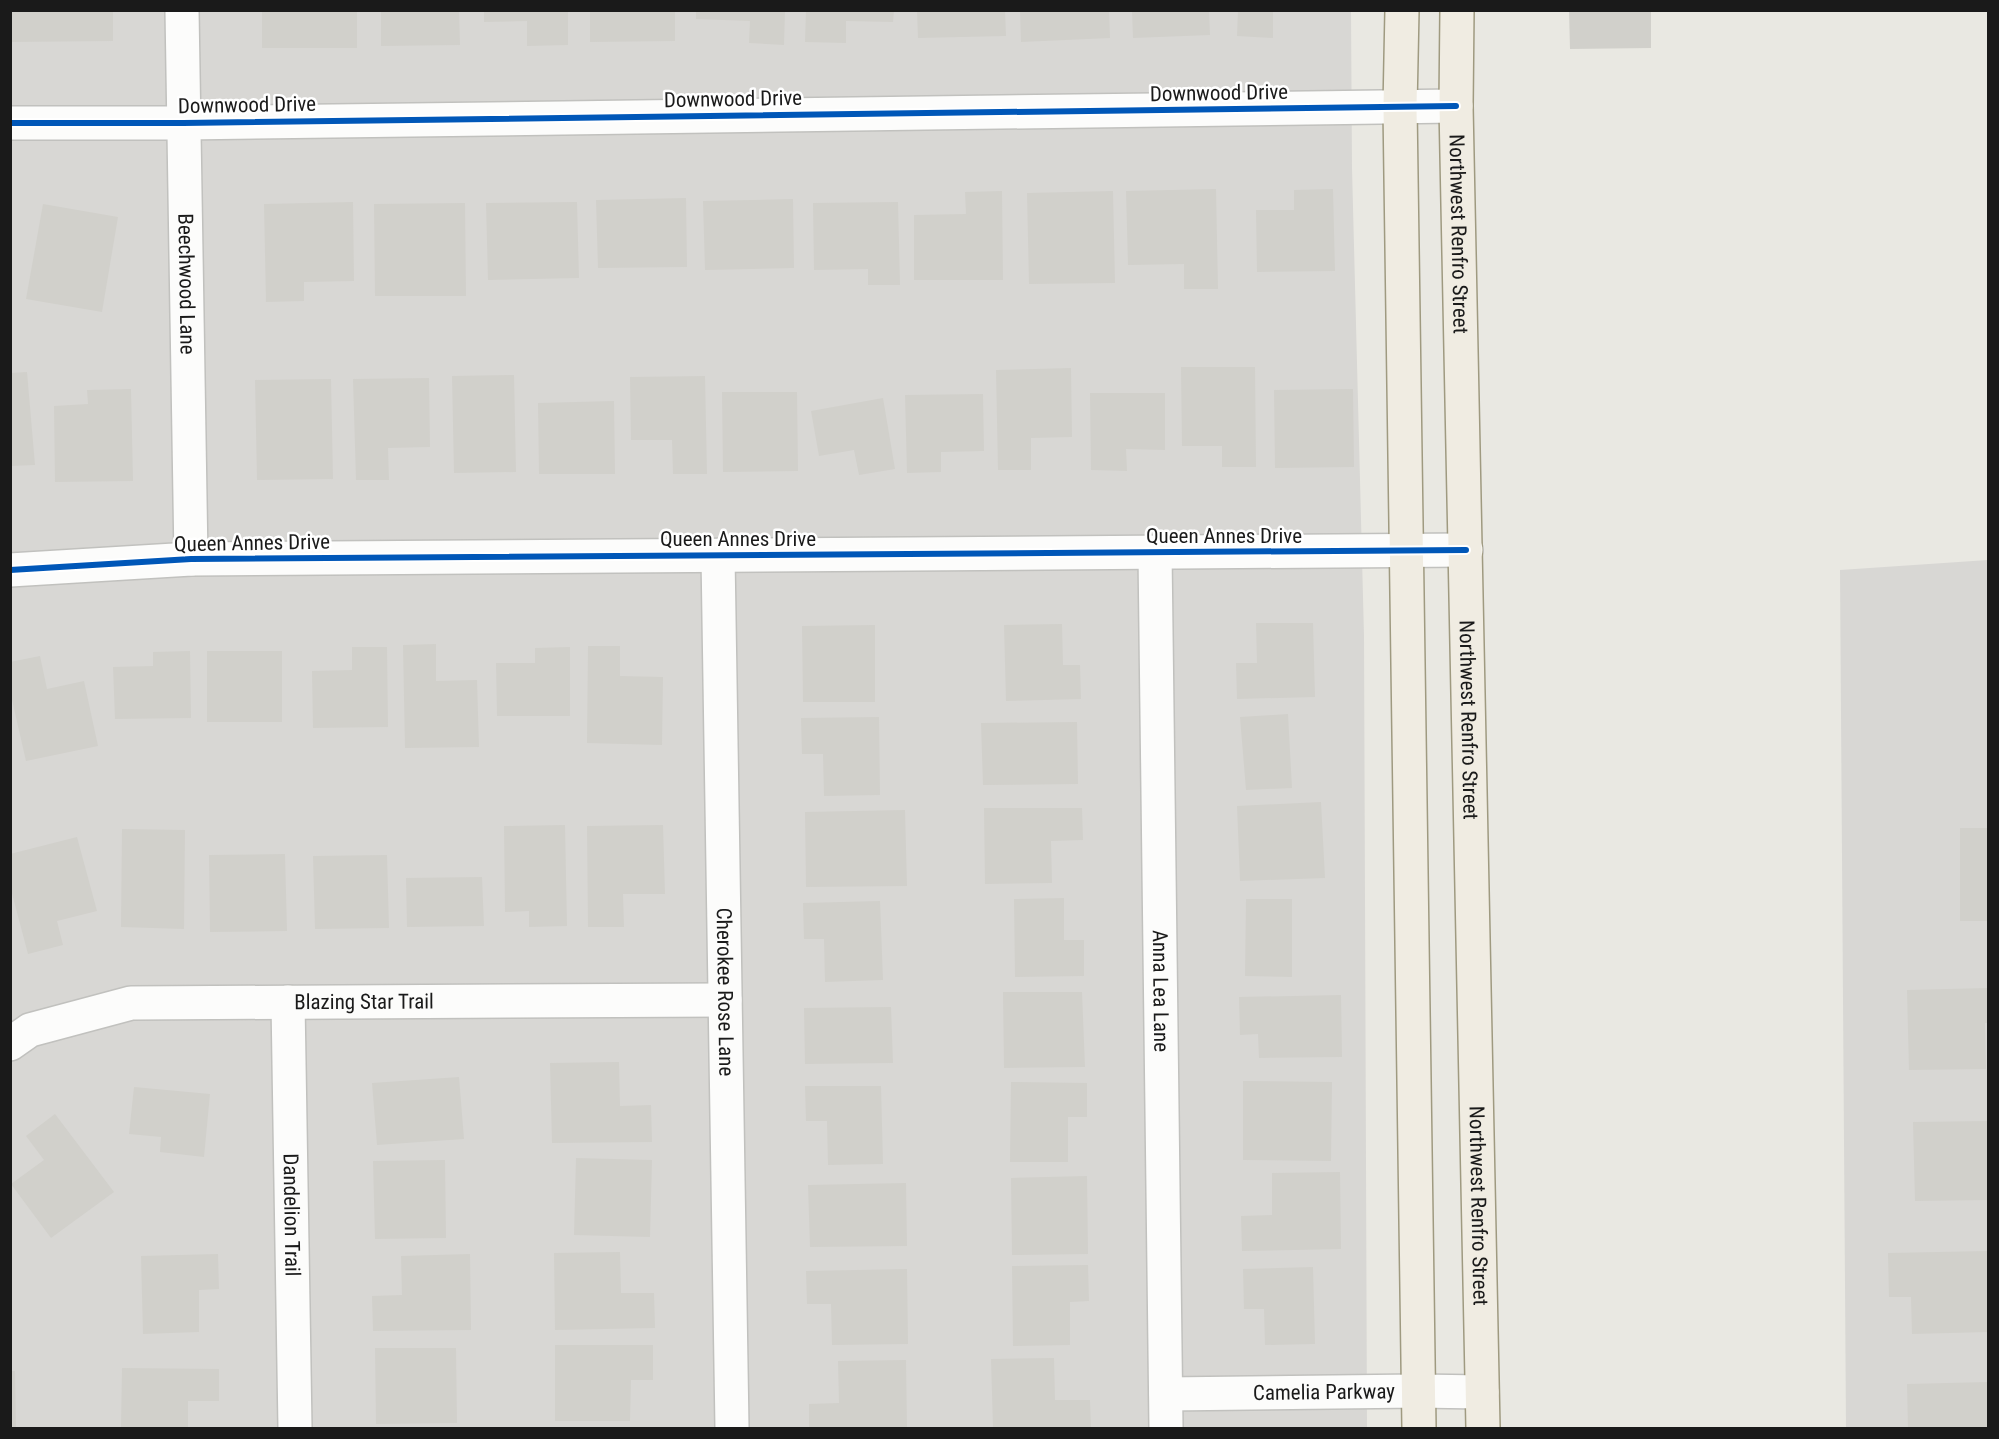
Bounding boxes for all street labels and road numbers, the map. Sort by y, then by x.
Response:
street label: Downwood Drive [1150,80,1288,106]
street label: Downwood Drive [664,86,802,112]
street label: Downwood Drive [178,92,316,118]
street label: Northwest Renfro Street [1445,134,1473,334]
street label: Beechwood Lane [173,213,200,355]
street label: Queen Annes Drive [1146,524,1302,548]
street label: Queen Annes Drive [660,527,816,551]
street label: Queen Annes Drive [174,530,330,556]
street label: Northwest Renfro Street [1455,620,1483,820]
street label: Cherokee Rose Lane [712,908,738,1077]
street label: Anna Lea Lane [1148,930,1173,1052]
street label: Blazing Star Trail [294,989,434,1014]
street label: Northwest Renfro Street [1464,1106,1492,1306]
street label: Dandelion Trail [278,1153,305,1277]
street label: Camelia Parkway [1253,1379,1395,1405]

